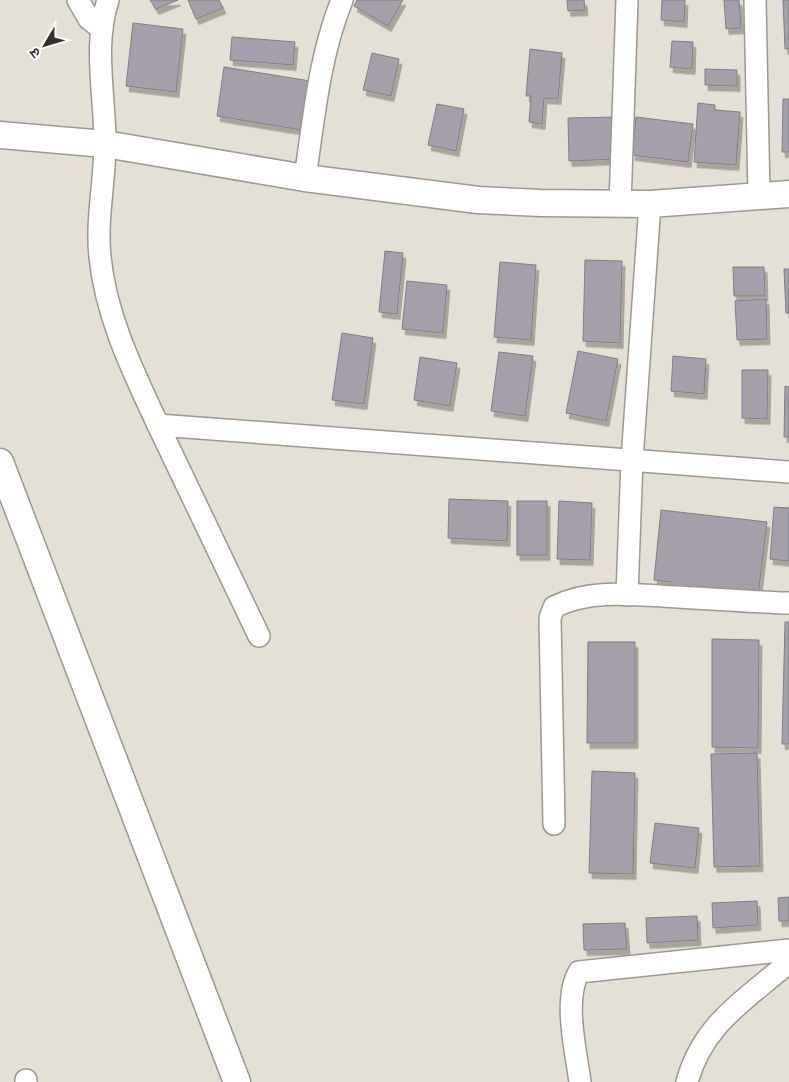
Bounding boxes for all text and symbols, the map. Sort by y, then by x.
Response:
north arrow [20,20,70,70]
text: उ [25,44,44,61]

